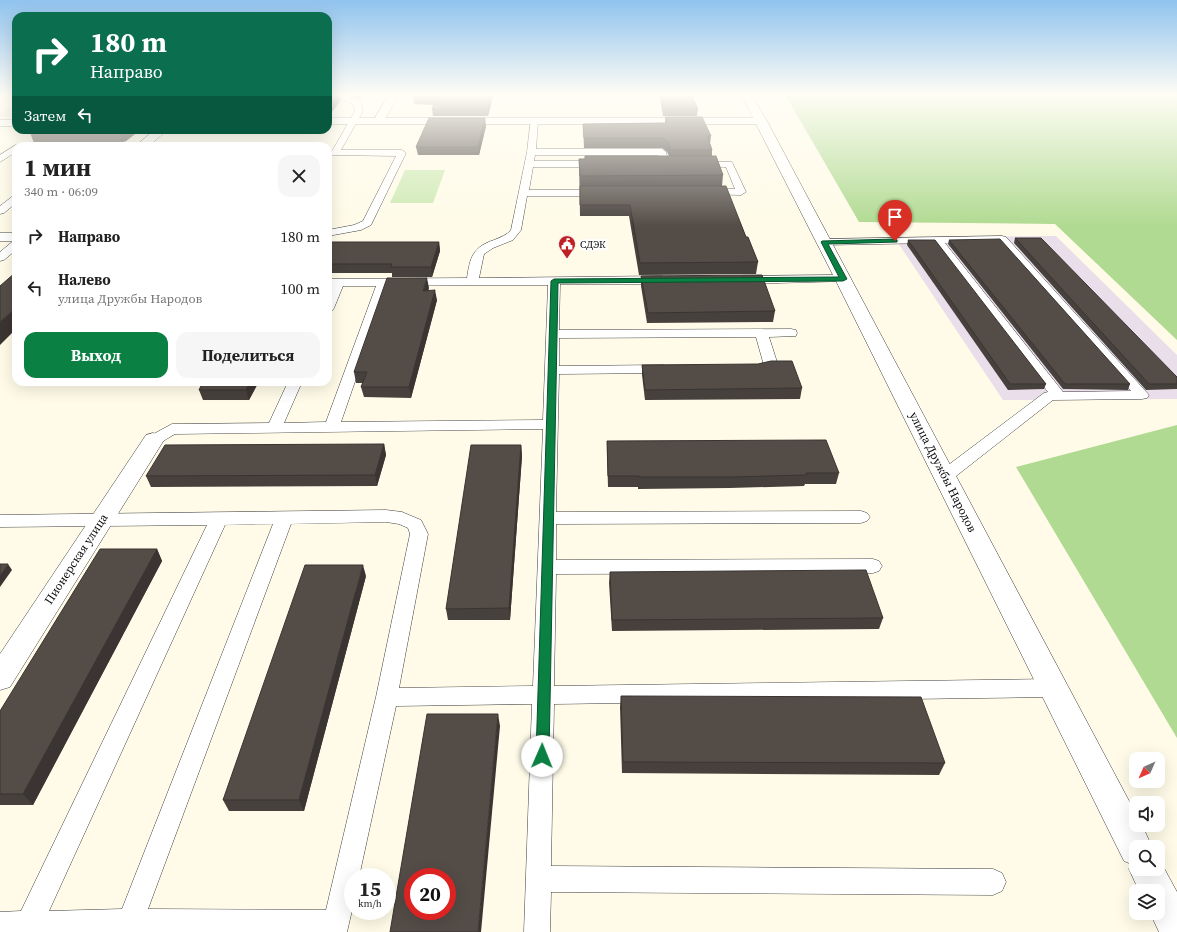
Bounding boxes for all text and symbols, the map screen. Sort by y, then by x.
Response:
text: 180 m [90,23,167,61]
icon: right [24,28,76,80]
text: Направо [90,59,163,84]
icon: left [74,104,96,126]
text: Затем [24,105,66,126]
text: 1 мин [24,151,91,184]
button: close [278,155,320,197]
text: 340 m · 06:09 [24,183,98,200]
pin [878,200,912,241]
icon: arrive [884,206,906,228]
icon: right [24,225,46,247]
text: Направо [58,226,120,247]
text: 180 m [280,226,320,247]
public building icon: СДЭК [557,234,577,259]
place label: СДЭК [580,238,606,251]
text: Налево [58,269,111,290]
icon: left [24,277,46,299]
text: 100 m [280,278,320,299]
text: улица Дружбы Народов [58,290,202,307]
button: Выход [24,332,168,378]
button: Поделиться [176,332,320,378]
street label: улица Дружбы Народов [906,409,980,535]
street label: Пионерская улица [41,510,112,608]
position arrow [521,735,563,777]
north arrow [1129,752,1165,788]
map controls [1129,752,1165,920]
button: sound [1129,796,1165,832]
button: search [1129,840,1165,876]
speed limit sign: 20 [404,868,456,920]
text: 15 [359,875,381,903]
button: layers [1129,884,1165,920]
text: km/h [358,897,382,910]

